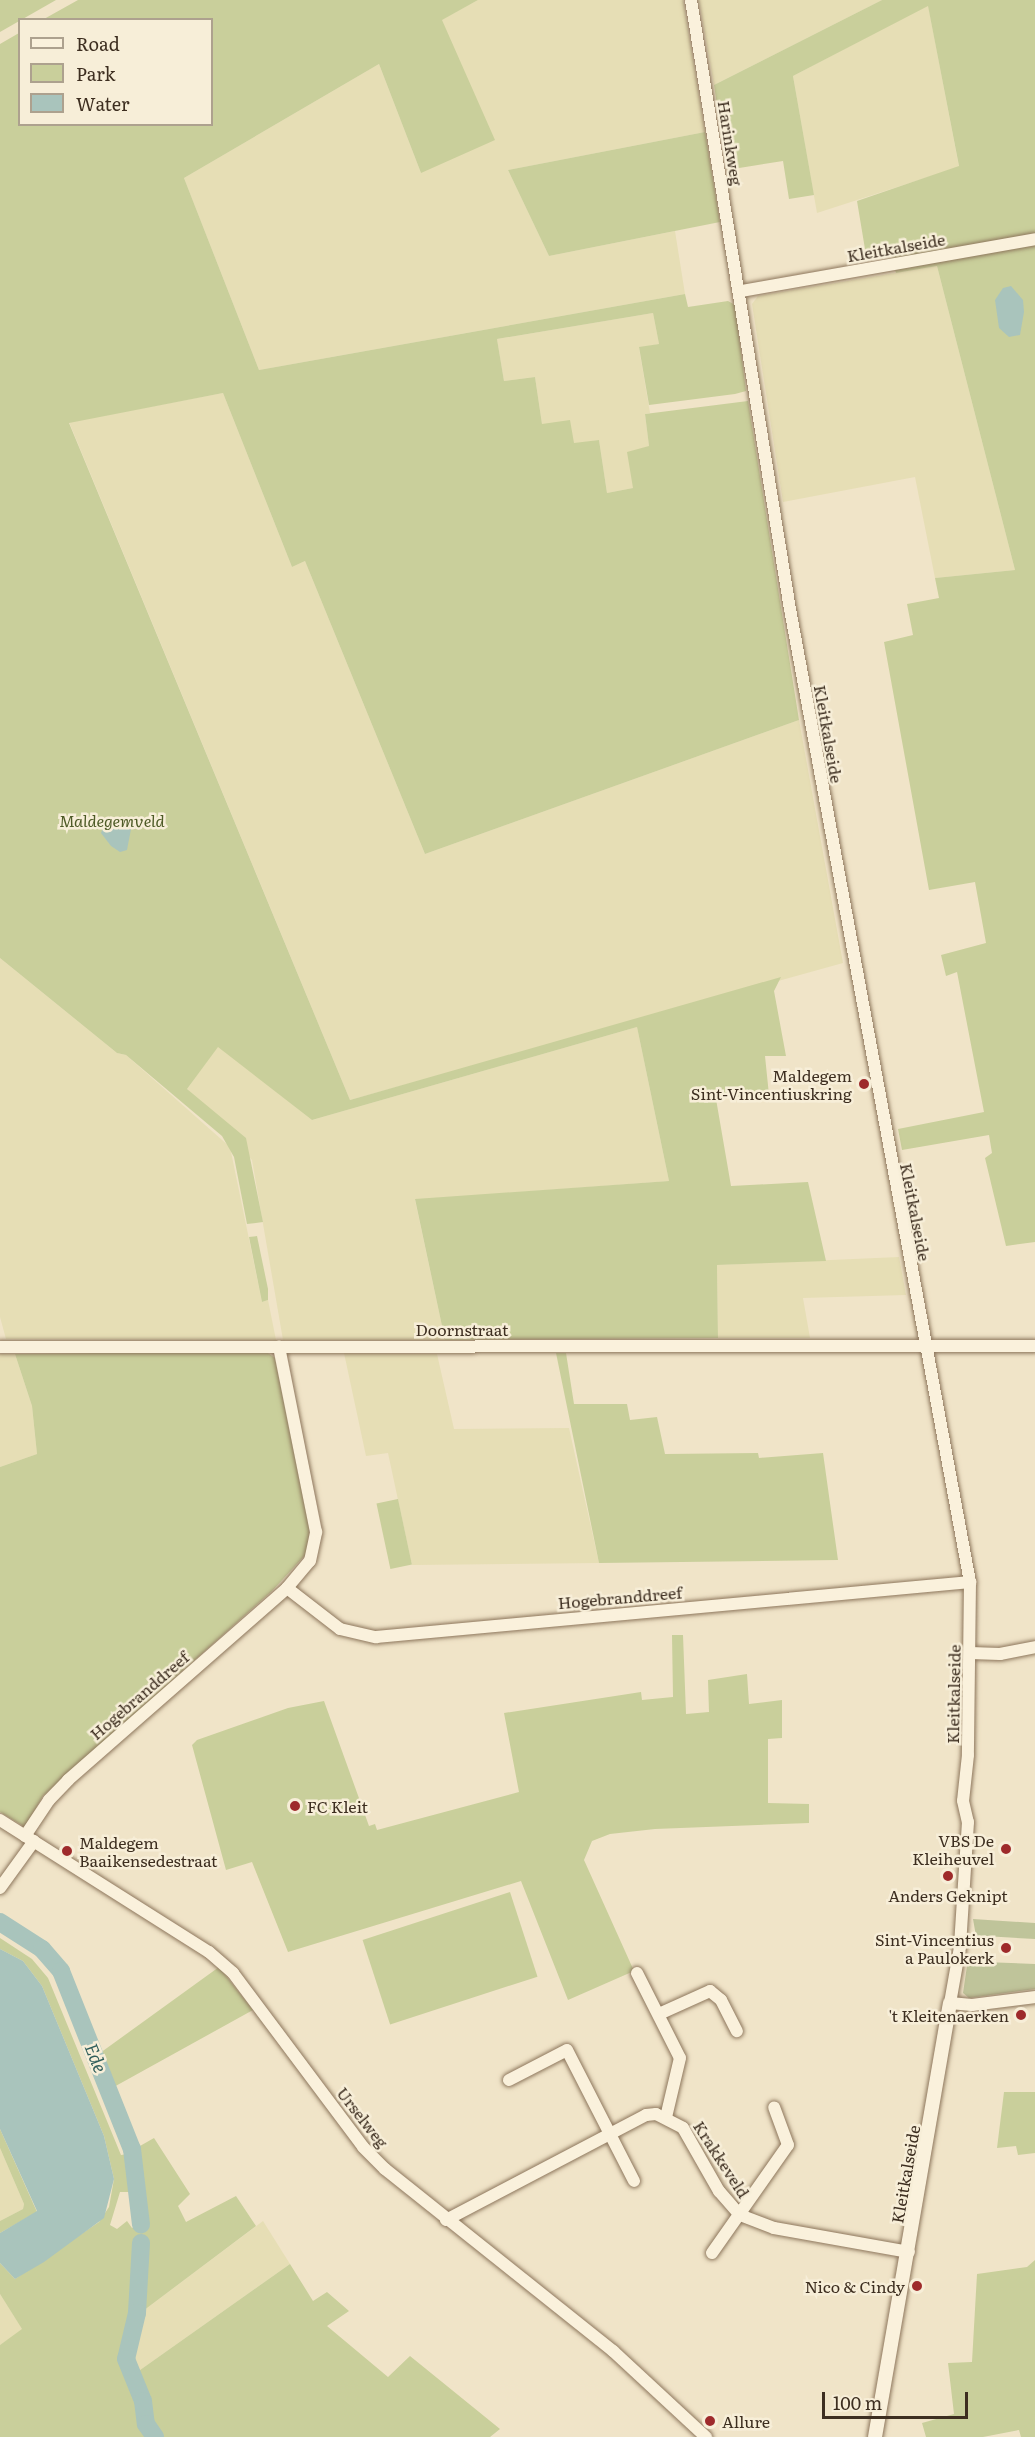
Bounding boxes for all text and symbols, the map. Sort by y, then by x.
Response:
legend [18,18,213,126]
text: Road [76,30,120,57]
text: Park [76,60,115,87]
text: Water [76,90,129,117]
street label: Harinkweg [715,99,747,187]
street label: Kleitkalseide [845,229,947,265]
street label: Kleitkalseide [811,683,847,785]
park label: Maldegemveld [59,810,165,830]
place label: Maldegem Sint-Vincentiuskring [691,1065,852,1103]
marker: Maldegem Sint-Vincentiuskring [857,1077,871,1091]
street label: Kleitkalseide [897,1161,935,1263]
street label: Doornstraat [416,1319,508,1339]
street label: Hogebranddreef [557,1582,683,1612]
street label: Kleitkalseide [943,1644,963,1744]
street label: Hogebranddreef [86,1647,192,1743]
place label: FC Kleit [307,1796,368,1816]
marker: FC Kleit [288,1799,302,1813]
place label: VBS De Kleiheuvel [912,1830,994,1868]
place label: Maldegem Baaikensedestraat [79,1832,218,1870]
marker: VBS De Kleiheuvel [999,1842,1013,1856]
marker: Maldegem Baaikensedestraat [60,1844,74,1858]
marker: Anders Geknipt [941,1869,955,1883]
place label: Anders Geknipt [888,1885,1008,1905]
place label: Sint-Vincentius a Paulokerk [875,1929,994,1967]
marker: Sint-Vincentius a Paulokerk [999,1941,1013,1955]
place label: 't Kleitenaerken [888,2005,1009,2025]
marker: 't Kleitenaerken [1014,2008,1028,2022]
water label: Ede [80,2040,112,2076]
street label: Urselweg [333,2083,393,2151]
street label: Krakkeveld [690,2117,754,2201]
street label: Kleitkalseide [887,2123,923,2225]
place label: Nico & Cindy [805,2276,905,2296]
marker: Nico & Cindy [910,2279,924,2293]
scale bar [825,2380,970,2418]
text: 100 m [833,2389,882,2416]
place label: Allure [722,2411,770,2431]
marker: Allure [703,2414,717,2428]

